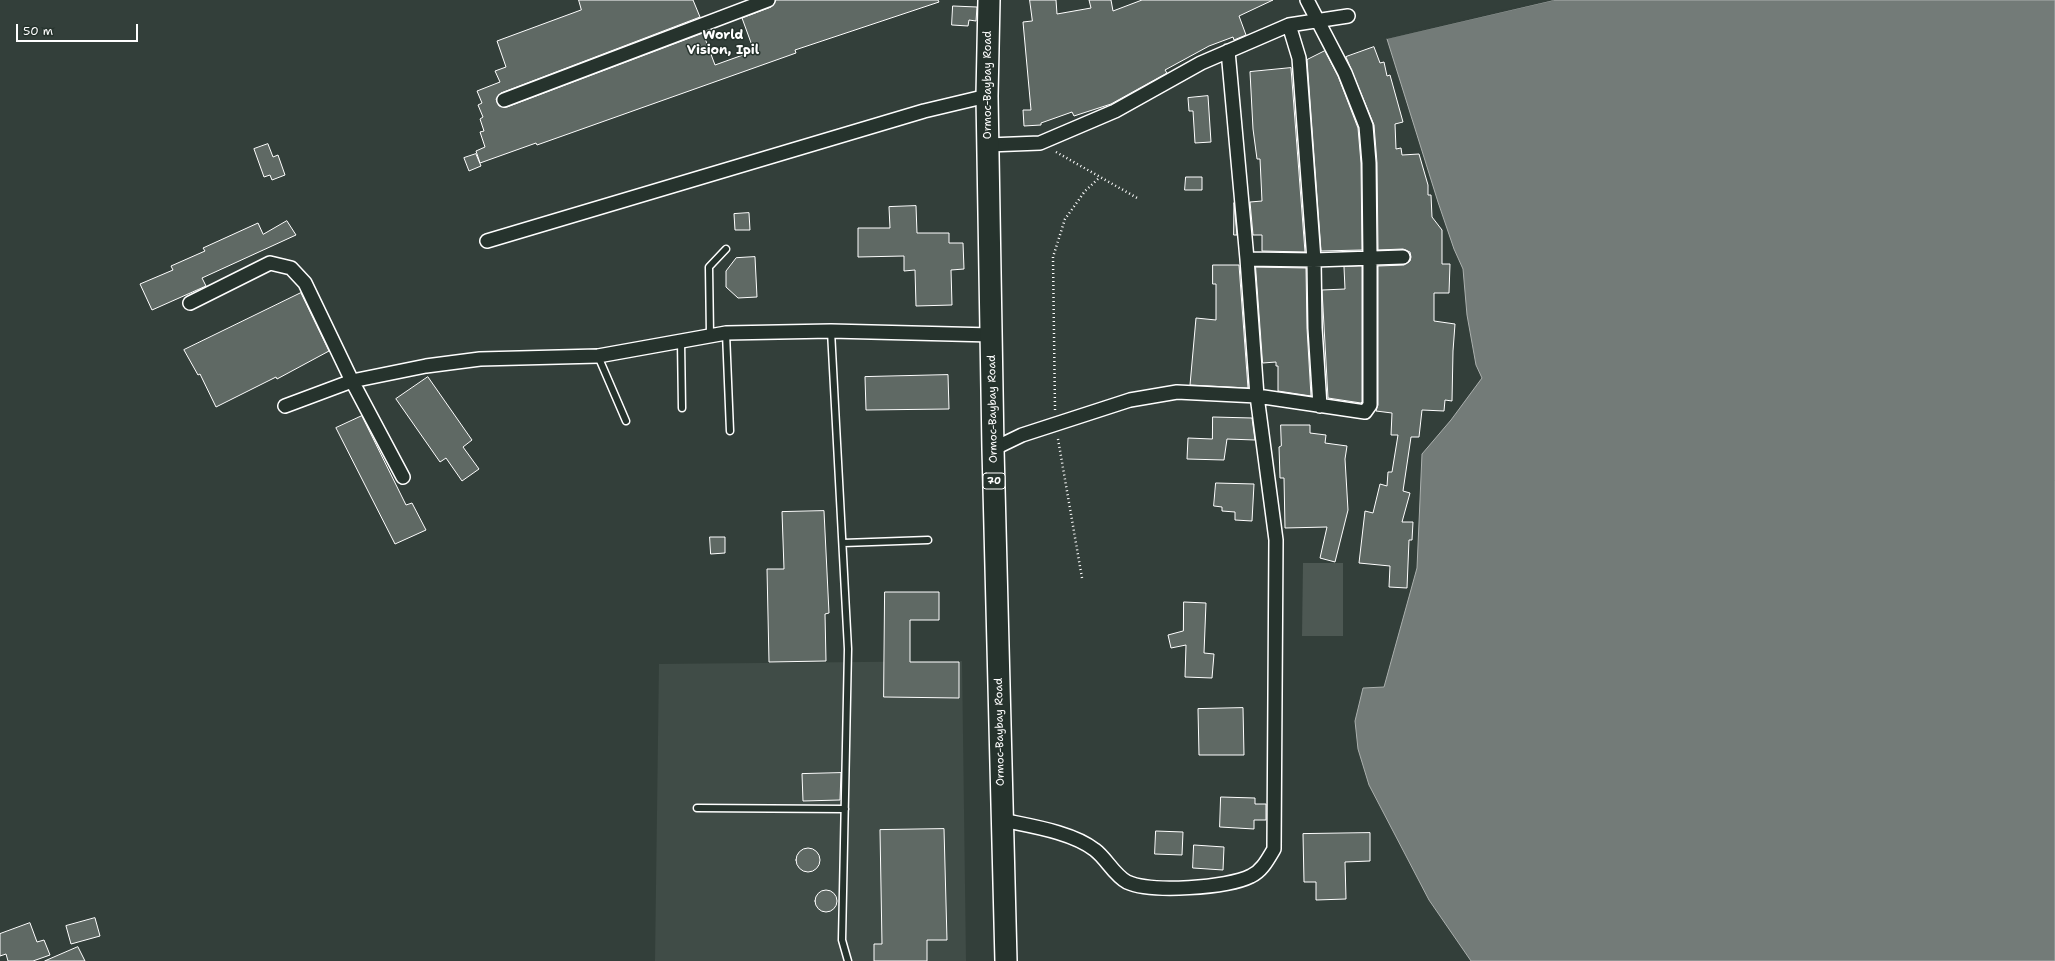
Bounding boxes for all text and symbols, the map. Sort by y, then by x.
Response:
scale bar [18,16,140,42]
text: 50 m [23,23,53,39]
district label: World Vision, Ipil [687,28,759,59]
street label: Ormoc-Baybay Road [981,31,995,139]
street label: Ormoc-Baybay Road [985,355,1001,463]
road number: 70 [983,473,1005,489]
street label: Ormoc-Baybay Road [992,678,1008,786]

